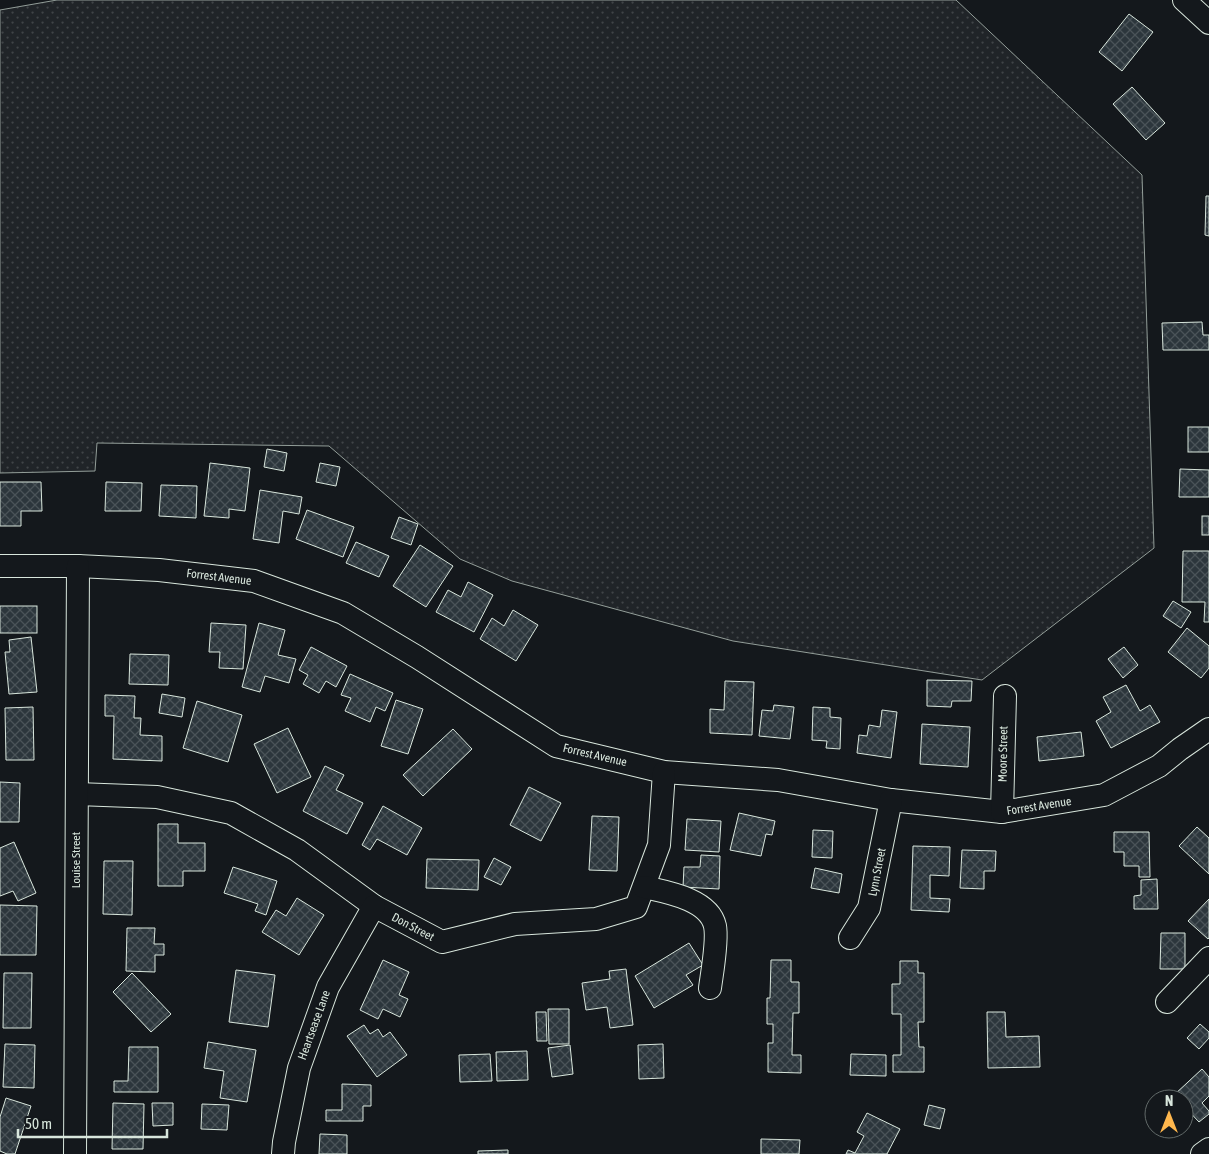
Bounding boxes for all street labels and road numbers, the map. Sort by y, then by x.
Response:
street label: Forrest Avenue [186,566,252,588]
street label: Moore Street [996,725,1010,782]
street label: Forrest Avenue [562,741,628,769]
street label: Forrest Avenue [1006,794,1072,818]
street label: Louise Street [69,831,83,888]
street label: Lynn Street [865,846,889,897]
street label: Don Street [389,910,437,944]
street label: Heartsease Lane [295,988,333,1062]

